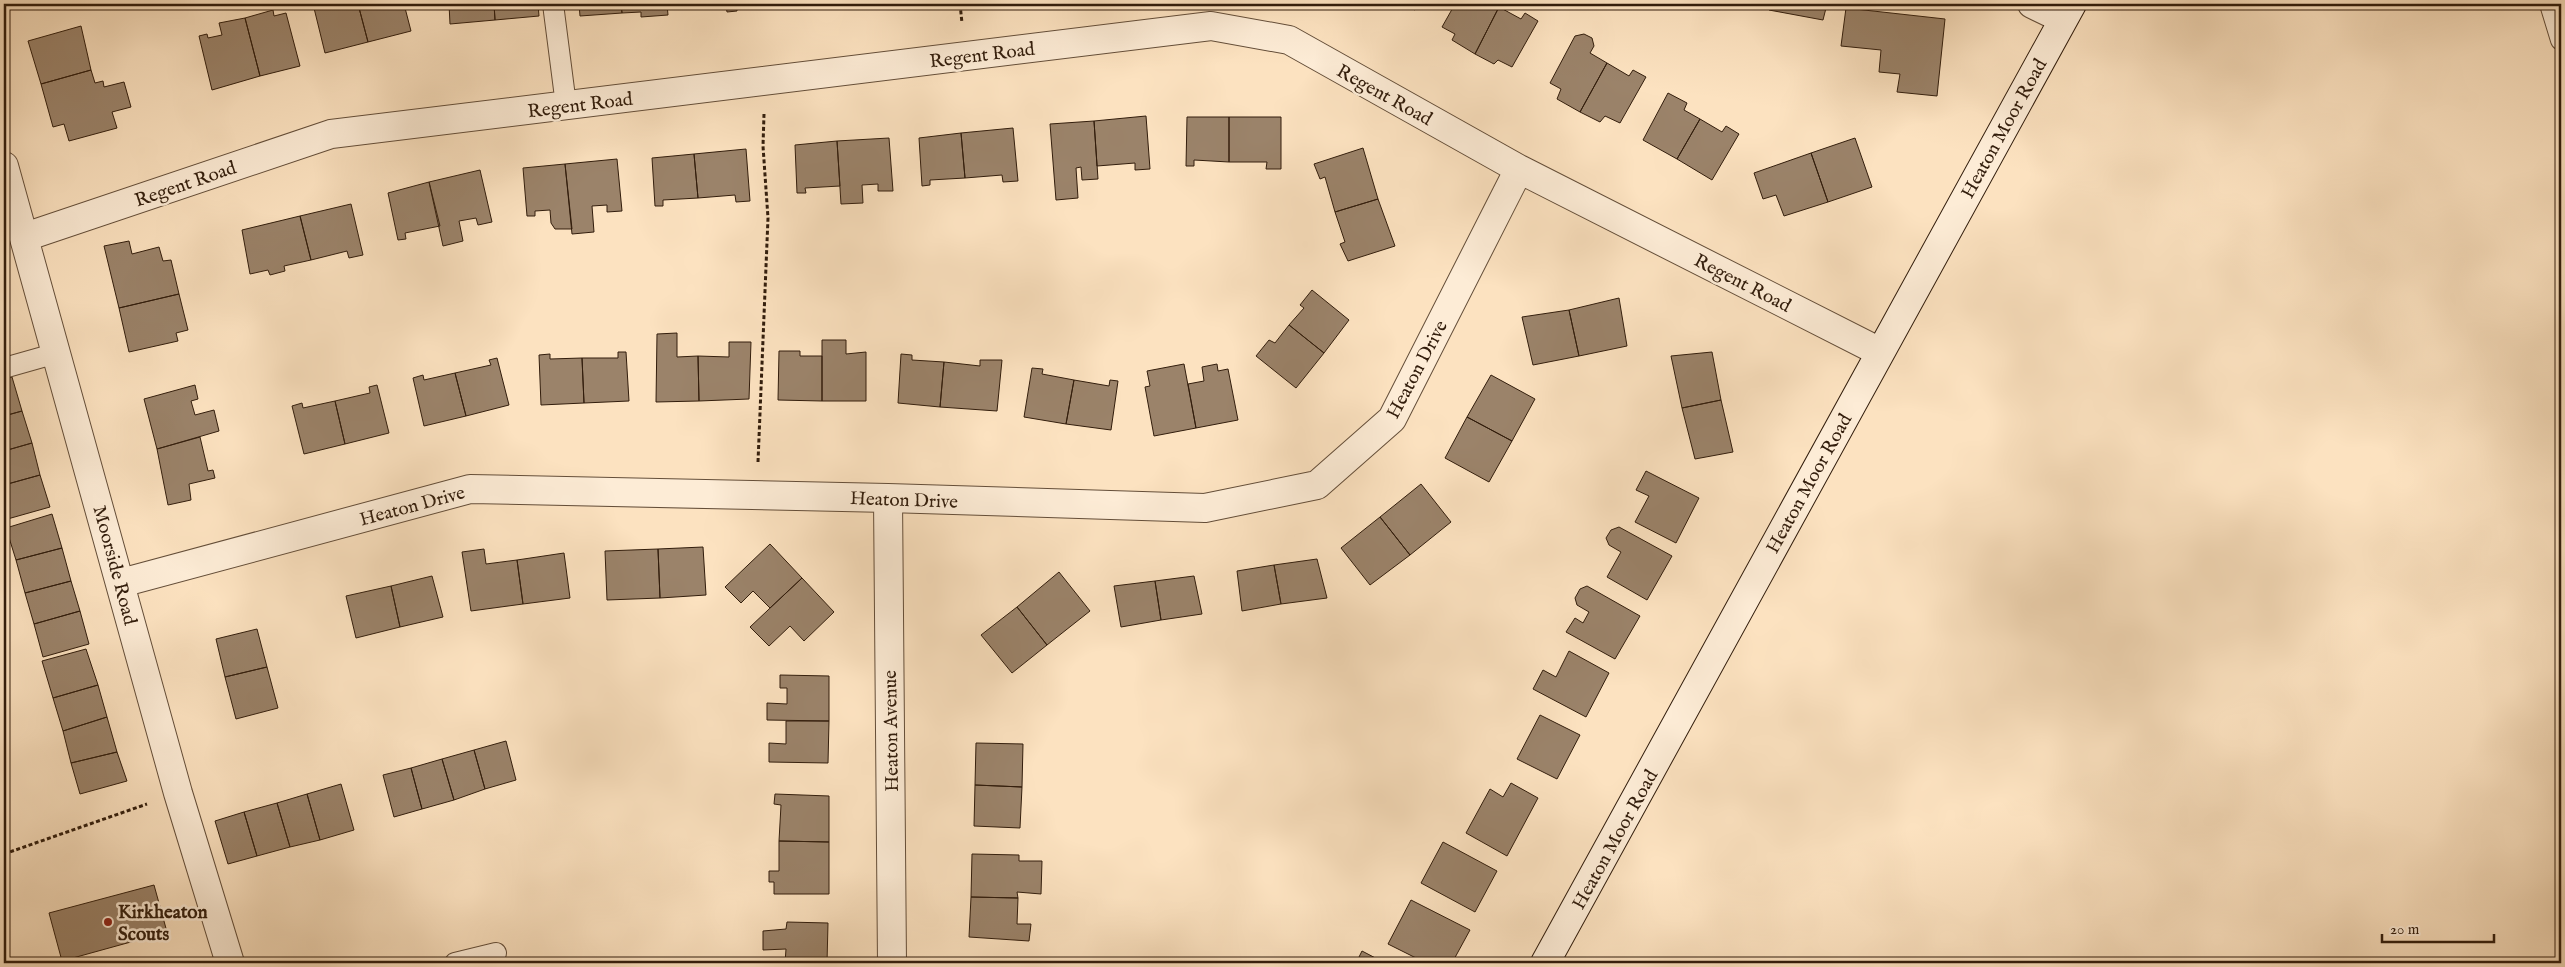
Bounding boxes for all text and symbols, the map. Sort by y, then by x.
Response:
street label: Regent Road [928,38,1037,74]
street label: Heaton Moor Road [1956,54,2053,203]
street label: Regent Road [1332,60,1437,132]
street label: Regent Road [526,88,635,124]
street label: Regent Road [132,156,240,213]
street label: Regent Road [1690,249,1795,319]
street label: Heaton Drive [1382,316,1454,423]
street label: Heaton Moor Road [1761,409,1858,558]
street label: Heaton Drive [357,481,468,533]
street label: Heaton Drive [849,487,959,515]
street label: Moorside Road [87,503,142,629]
street label: Heaton Avenue [879,670,905,792]
street label: Heaton Moor Road [1567,765,1664,914]
place label: Kirkheaton Scouts [118,901,208,947]
scale bar [2382,912,2495,944]
marker: Kirkheaton Scouts [102,916,114,928]
text: 20 m [2390,920,2420,939]

